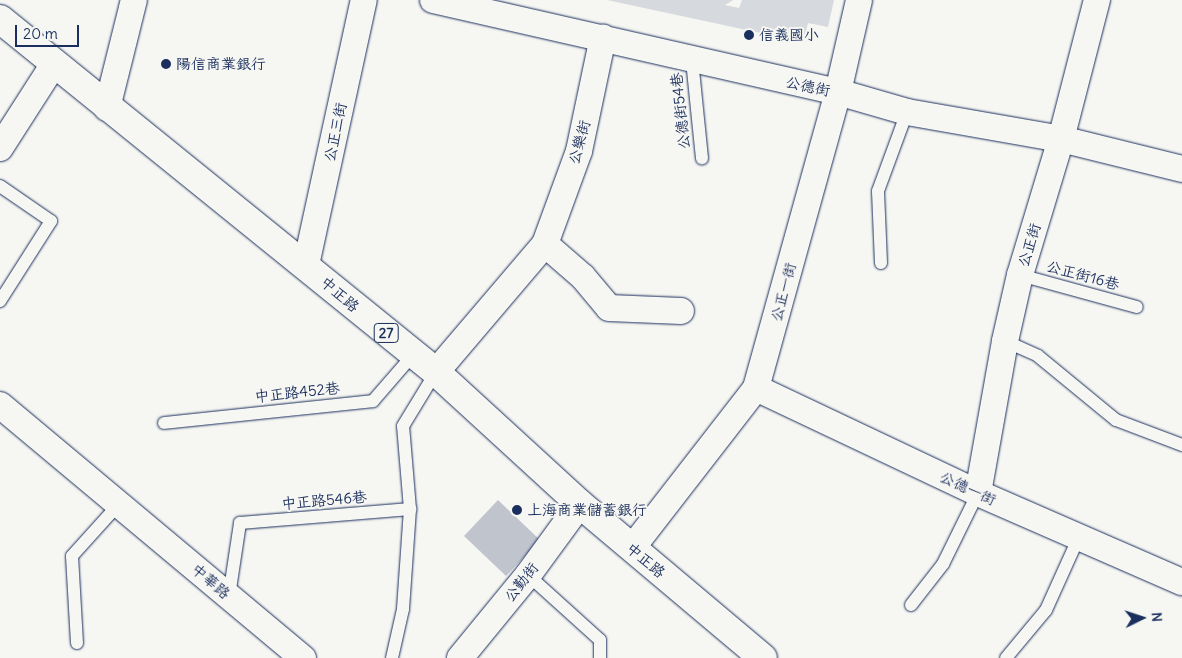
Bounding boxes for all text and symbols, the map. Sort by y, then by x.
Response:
scale bar [18,15,81,47]
text: 20 m [23,24,58,43]
place label: 信義國小 [759,26,819,44]
marker: 信義國小 [743,29,755,41]
place label: 陽信商業銀行 [176,55,266,73]
marker: 陽信商業銀行 [160,58,172,70]
street label: 公德街54巷 [667,72,693,150]
street label: 公德街 [784,73,832,99]
street label: 公正三街 [320,101,350,163]
street label: 公樂街 [564,118,594,166]
street label: 公正街 [1014,221,1044,269]
street label: 公正街16巷 [1045,257,1121,293]
street label: 公正一街 [767,261,799,323]
street label: 中正路 [317,272,363,316]
road number: 27 [374,322,398,344]
street label: 中正路452巷 [254,379,340,405]
street label: 公德一街 [937,467,999,509]
street label: 中正路546巷 [280,487,368,513]
place label: 上海商業儲蓄銀行 [527,501,647,519]
marker: 上海商業儲蓄銀行 [511,504,523,516]
street label: 中正路 [623,539,669,581]
street label: 公勤街 [500,559,542,605]
street label: 中華路 [188,560,234,602]
north arrow [1117,593,1167,643]
text: N [1148,611,1166,622]

